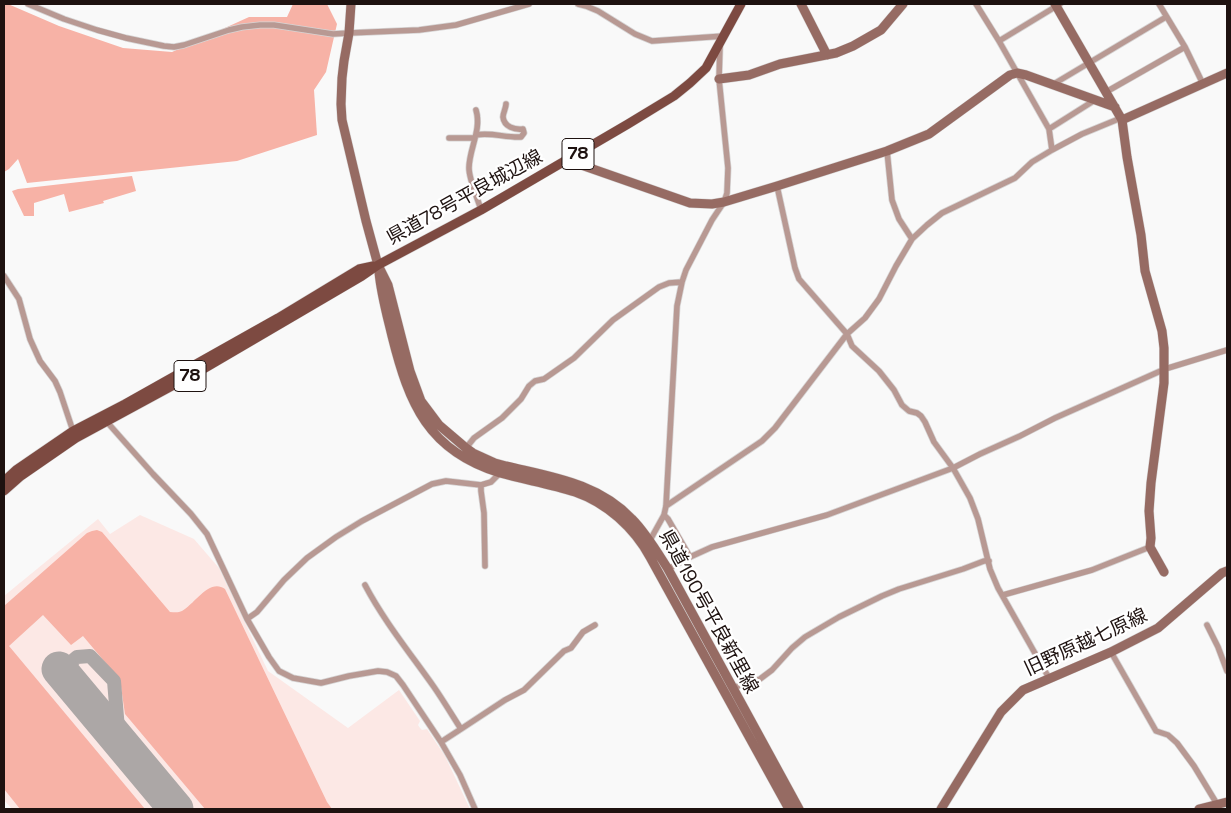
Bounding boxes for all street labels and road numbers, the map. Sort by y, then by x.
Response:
road number: 78 [562,138,594,170]
street label: 県道78号平良城辺線 [383,146,547,250]
road number: 78 [174,361,206,392]
street label: 県道190号平良新里線 [653,526,763,698]
street label: 旧野原越七原線 [1021,605,1151,681]

